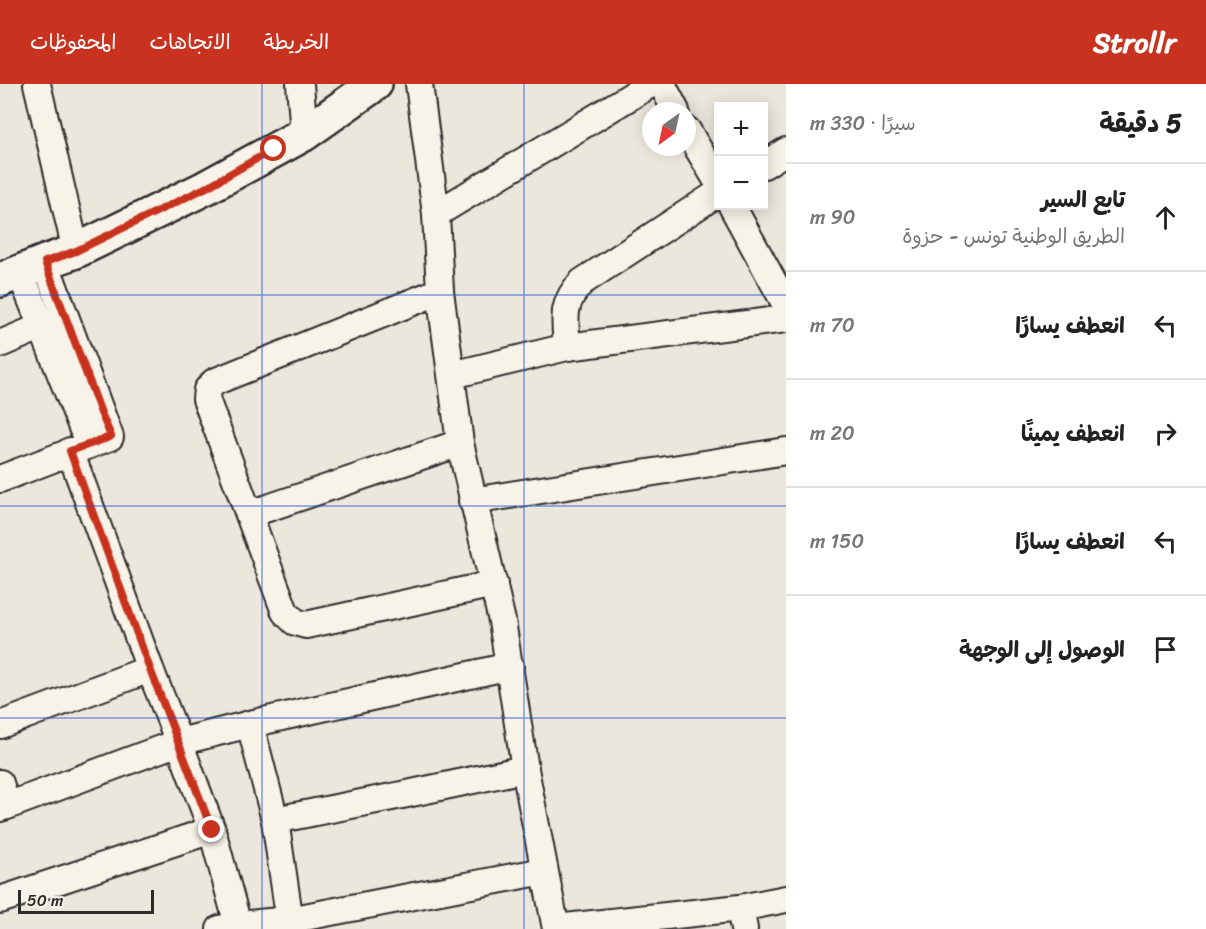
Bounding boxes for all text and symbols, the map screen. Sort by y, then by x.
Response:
text: Strollr [1093,18,1176,67]
text: المحفوظات [30,23,116,61]
text: الاتجاهات [149,23,231,61]
text: الخريطة [264,23,329,61]
text: 5 دقيقة [1099,100,1182,146]
north arrow [642,102,696,156]
map controls [714,102,768,210]
button: + [714,102,768,156]
text: سيرًا · 330 m [810,106,916,141]
route start [260,135,286,161]
button: − [714,156,768,210]
text: تابع السير [1041,180,1125,219]
text: 90 m [810,200,856,235]
icon: ahead [1149,201,1182,234]
text: الطريق الوطنية تونس - حزوة [902,219,1125,254]
text: انعطف يسارًا [1015,306,1125,345]
text: 70 m [810,308,855,343]
icon: left [1149,309,1182,342]
text: انعطف يمينًا [1021,414,1125,453]
text: 20 m [810,416,855,451]
icon: right [1149,417,1182,450]
text: انعطف يسارًا [1015,522,1125,561]
text: 150 m [810,524,864,559]
icon: left [1149,525,1182,558]
text: الوصول إلى الوجهة [959,630,1125,669]
icon: arrive [1149,633,1182,666]
route end [198,816,224,842]
text: 50 m [27,886,63,915]
scale bar [18,887,154,914]

